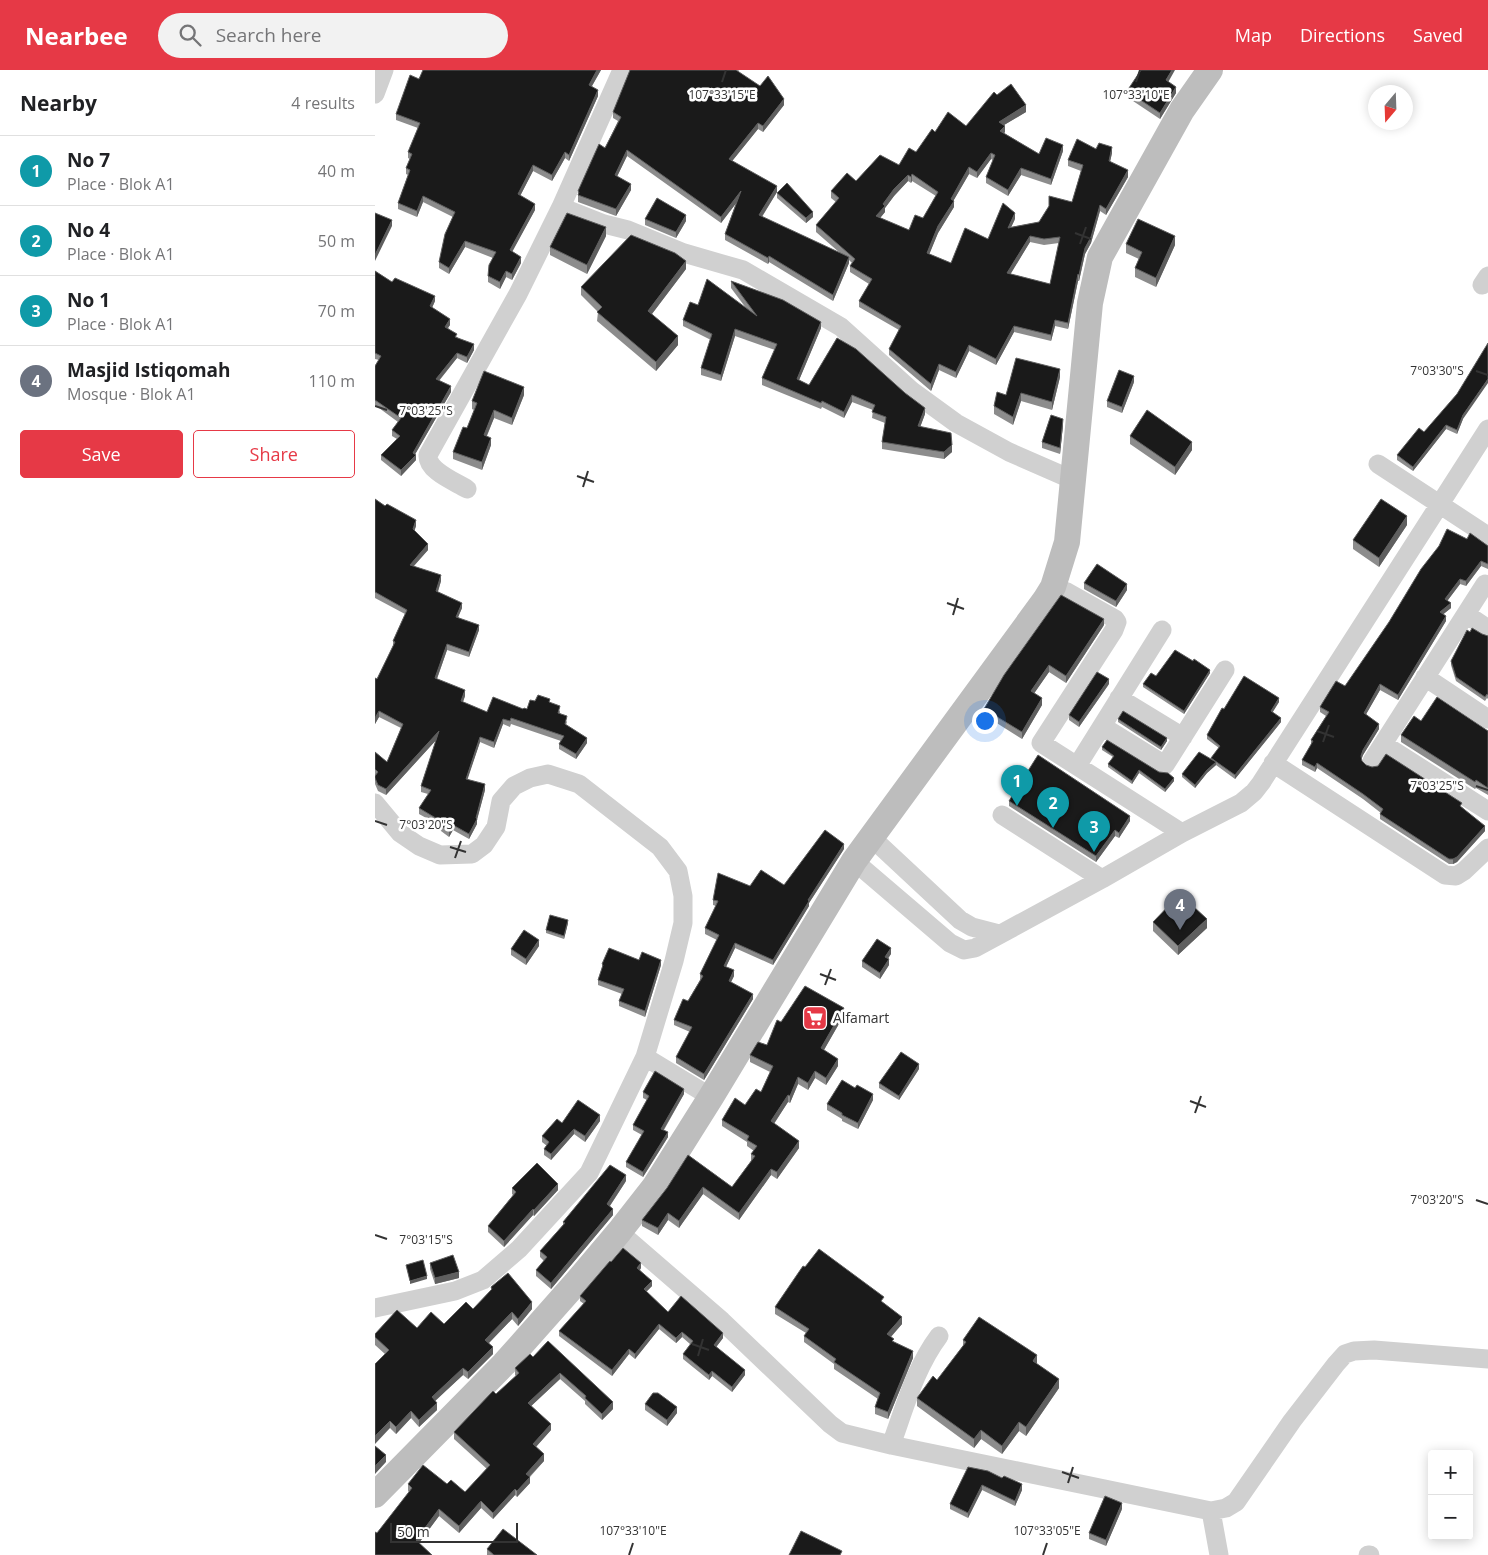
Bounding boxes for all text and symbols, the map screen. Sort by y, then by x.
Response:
search box [158,13,508,58]
text: Nearbee [25,19,128,52]
icon: search [176,21,204,49]
text: Search here [216,22,322,48]
text: Map [1235,23,1272,47]
text: Directions [1300,23,1385,47]
text: Saved [1413,23,1463,47]
north arrow [1368,85,1413,130]
text: 107°33'15"E [688,86,756,103]
text: 107°33'10"E [1102,86,1170,103]
text: Nearby [20,89,97,117]
text: 4 results [291,92,355,114]
text: No 7 [67,147,110,173]
text: 1 [31,160,41,182]
text: 40 m [318,160,355,182]
text: Place · Blok A1 [67,173,175,195]
text: No 4 [67,217,110,243]
text: 2 [31,230,41,252]
text: 50 m [318,230,355,252]
text: Place · Blok A1 [67,243,175,265]
text: No 1 [67,287,110,313]
text: 3 [31,300,41,322]
text: 70 m [318,300,355,322]
text: Place · Blok A1 [67,313,175,335]
text: Masjid Istiqomah [67,357,231,383]
text: 7°03'30"S [1410,362,1464,379]
text: 4 [31,370,41,392]
text: 110 m [309,370,355,392]
text: Mosque · Blok A1 [67,383,196,405]
text: 7°03'25"S [399,402,453,419]
button: Save [20,430,183,478]
button: Share [193,430,355,478]
your location [972,708,998,734]
pin: 1 [1001,765,1033,806]
text: 7°03'25"S [1410,777,1464,794]
pin: 2 [1037,787,1069,828]
pin: 3 [1078,811,1110,852]
text: 7°03'20"S [399,816,453,833]
pin: 4 [1164,889,1196,930]
supermarket icon: Alfamart [802,1005,828,1031]
place label: Alfamart [833,1008,889,1027]
text: 7°03'20"S [1410,1191,1464,1208]
text: 7°03'15"S [399,1231,453,1248]
map controls [1428,1450,1473,1540]
button: + [1428,1450,1473,1495]
button: − [1428,1495,1473,1540]
scale bar [390,1520,517,1543]
text: 50 m [397,1522,430,1541]
text: 107°33'10"E [599,1522,667,1539]
text: 107°33'05"E [1013,1522,1081,1539]

